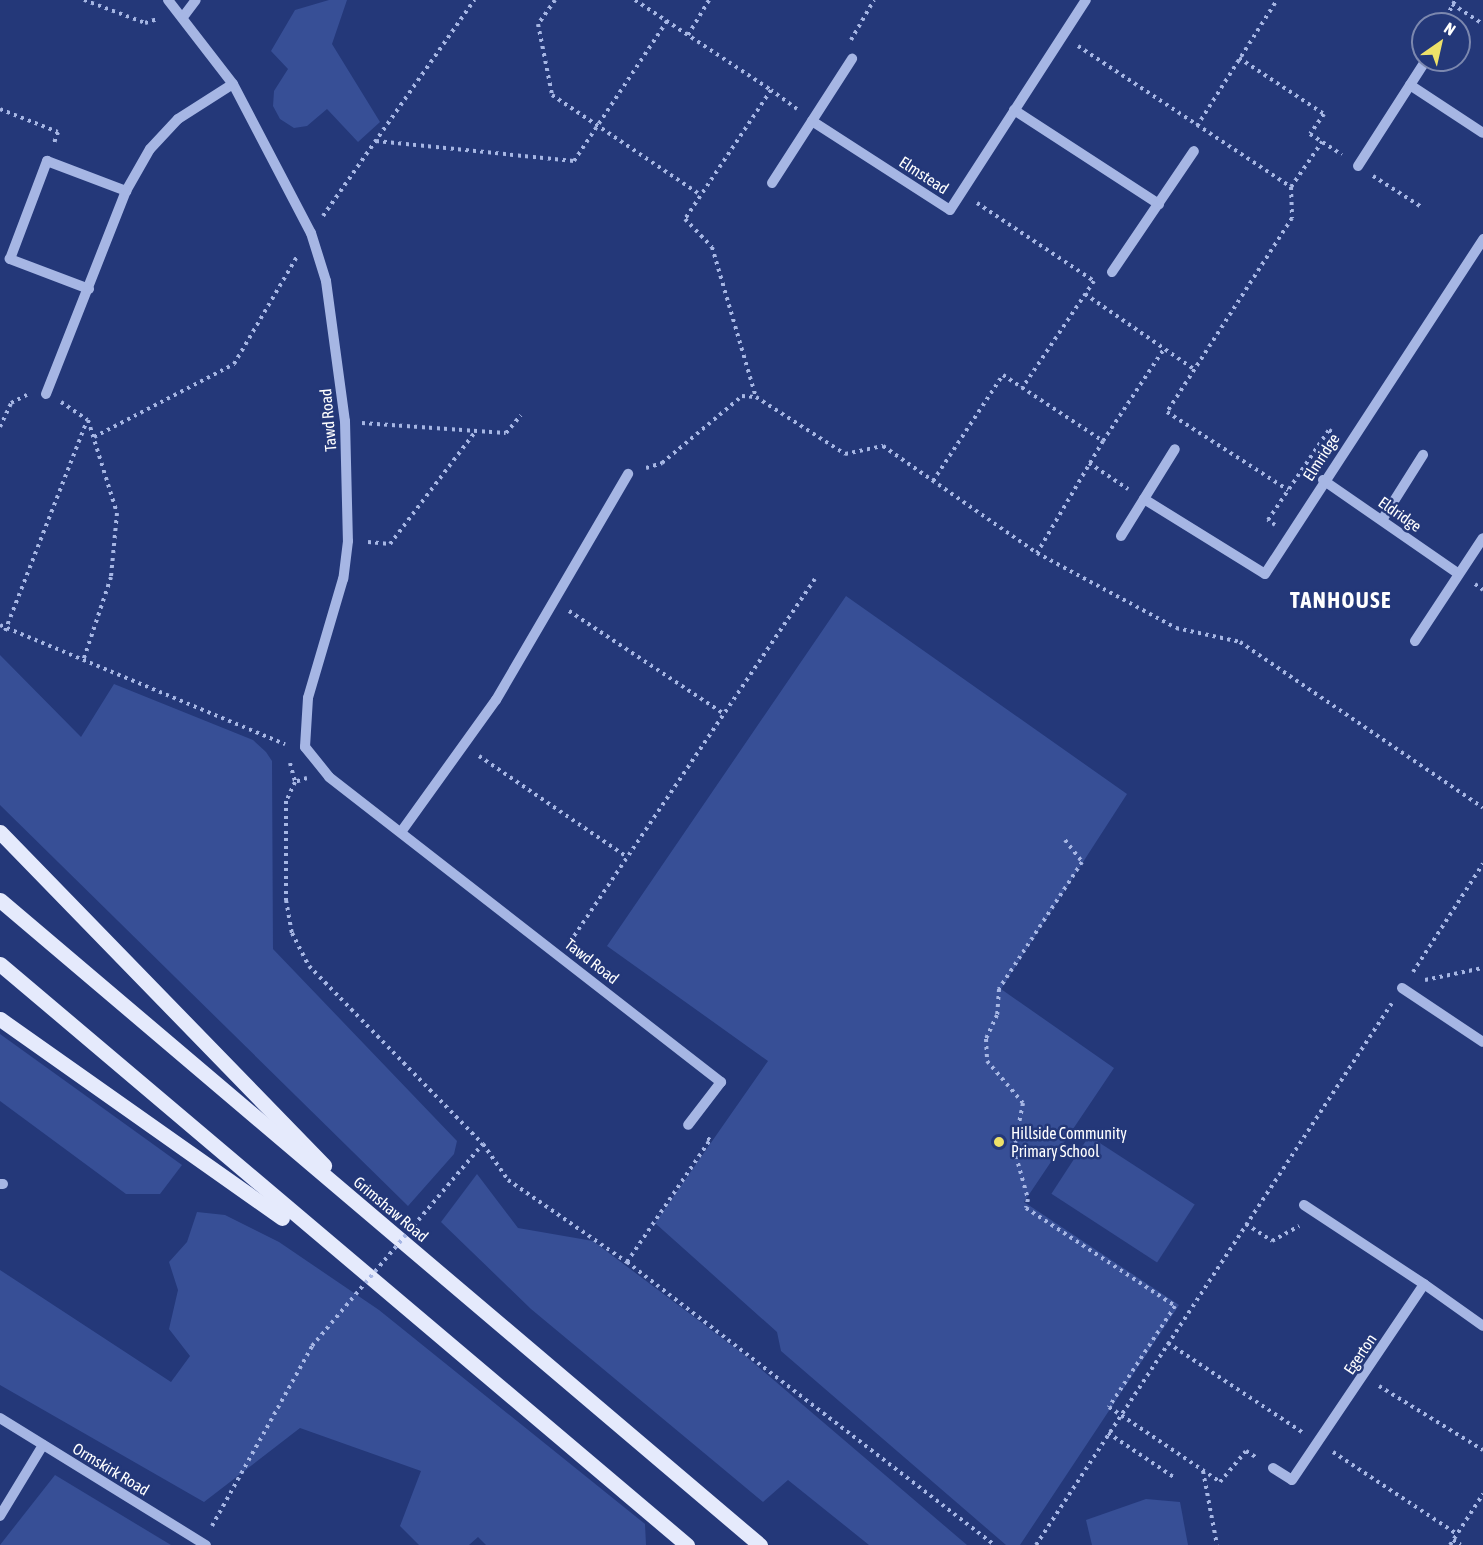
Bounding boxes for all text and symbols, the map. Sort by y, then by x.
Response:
north arrow [1411,12,1471,72]
text: N [1441,19,1459,39]
street label: Elmstead [896,152,952,198]
street label: Tawd Road [316,388,340,452]
street label: Elmridge [1299,430,1343,484]
street label: Eldridge [1375,492,1425,536]
district label: TANHOUSE [1290,588,1392,614]
street label: Tawd Road [561,934,623,988]
place label: Hillside Community Primary School [1011,1123,1127,1161]
marker: Hillside Community Primary School [992,1135,1006,1149]
street label: Grimshaw Road [350,1172,432,1246]
street label: Egerton [1339,1330,1381,1378]
street label: Ormskirk Road [69,1439,153,1499]

